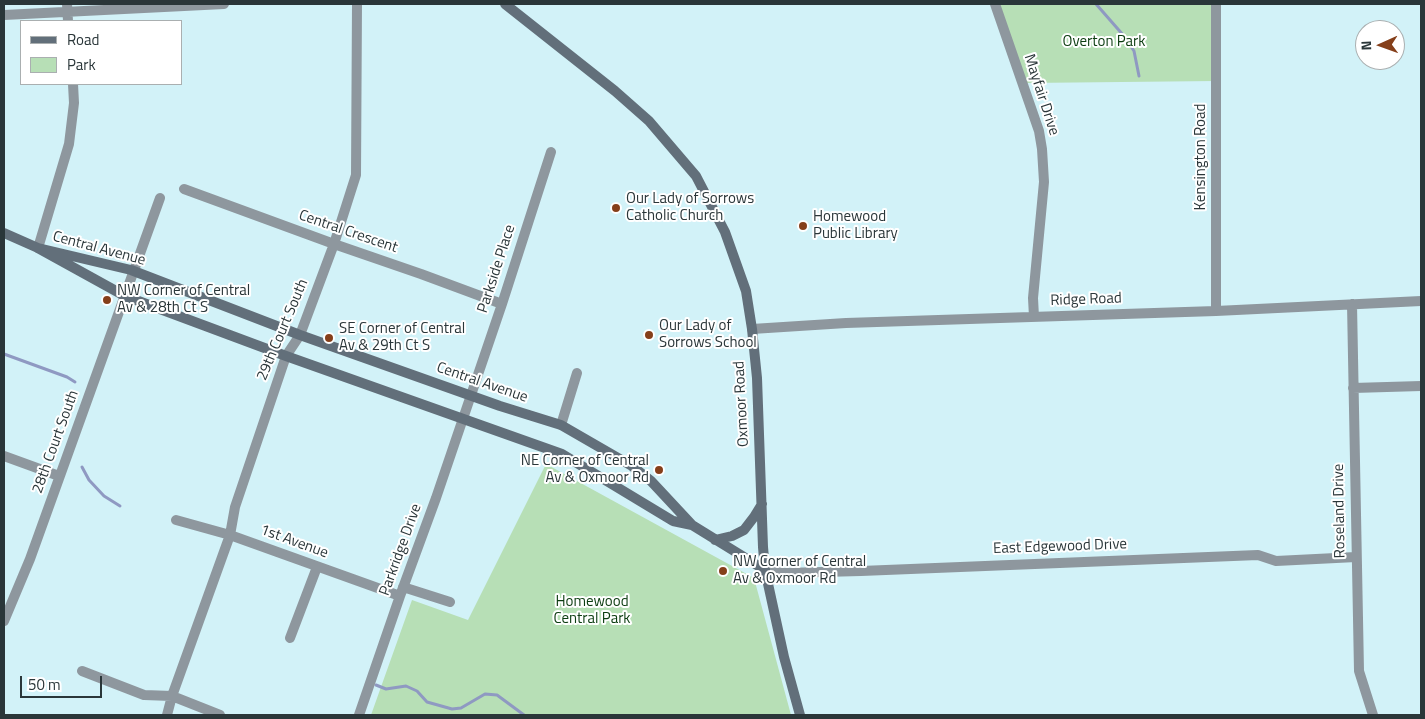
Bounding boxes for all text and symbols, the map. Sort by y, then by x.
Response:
legend [20,20,182,85]
north arrow [1355,20,1405,70]
text: Road [67,28,99,51]
park label: Overton Park [1063,33,1145,51]
text: N [1355,40,1376,51]
street label: Mayfair Drive [1019,52,1063,138]
text: Park [67,53,96,76]
street label: Kensington Road [1192,104,1210,210]
place label: Our Lady of Sorrows Catholic Church [626,190,754,225]
marker: Our Lady of Sorrows Catholic Church [610,202,622,214]
street label: Central Crescent [296,207,400,257]
place label: Homewood Public Library [813,208,898,243]
marker: Homewood Public Library [797,220,809,232]
street label: Parkside Place [474,223,520,315]
street label: Central Avenue [51,228,147,270]
street label: 29th Court South [254,277,312,383]
place label: NW Corner of Central Av & 28th Ct S [117,282,250,317]
street label: Ridge Road [1050,290,1122,310]
marker: NW Corner of Central Av & 28th Ct S [101,294,113,306]
place label: Our Lady of Sorrows School [659,317,757,352]
place label: SE Corner of Central Av & 29th Ct S [339,320,465,355]
marker: Our Lady of Sorrows School [643,329,655,341]
marker: SE Corner of Central Av & 29th Ct S [323,332,335,344]
street label: Central Avenue [434,359,530,407]
street label: Oxmoor Road [731,361,753,447]
street label: 28th Court South [29,388,83,496]
place label: NE Corner of Central Av & Oxmoor Rd [521,452,649,487]
marker: NE Corner of Central Av & Oxmoor Rd [653,464,665,476]
street label: Roseland Drive [1330,464,1350,558]
street label: Parkridge Drive [376,502,426,598]
street label: 1st Avenue [258,521,330,563]
street label: East Edgewood Drive [993,536,1127,558]
place label: NW Corner of Central Av & Oxmoor Rd [733,553,866,588]
marker: NW Corner of Central Av & Oxmoor Rd [717,565,729,577]
park label: Homewood Central Park [553,593,631,628]
scale bar [22,666,105,698]
text: 50 m [28,673,61,696]

